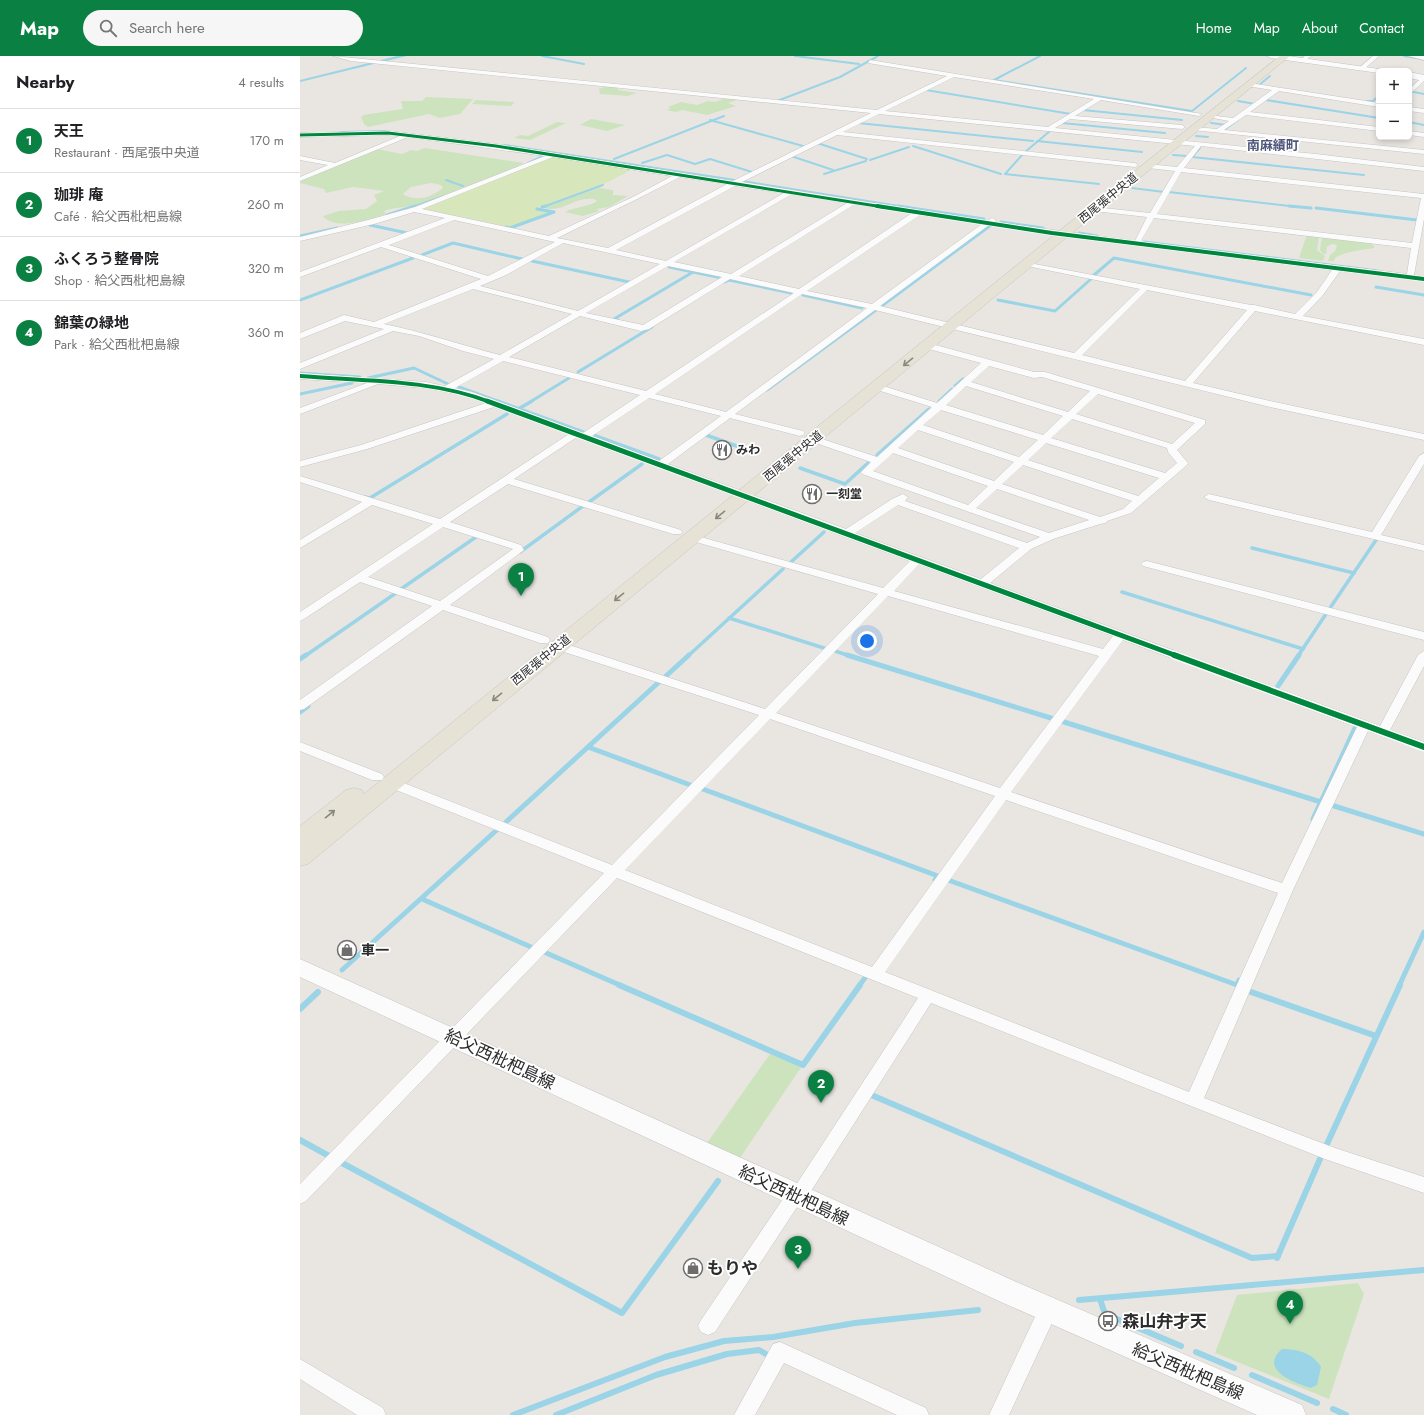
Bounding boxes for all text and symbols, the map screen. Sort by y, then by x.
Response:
search box [83,10,363,46]
text: Map [20,15,59,42]
icon: search [97,17,119,39]
text: Search here [129,17,205,39]
text: Home [1196,18,1232,38]
text: Map [1254,18,1280,38]
text: About [1302,18,1337,38]
text: Contact [1359,18,1404,38]
map controls [1376,68,1412,140]
button: + [1376,68,1412,104]
text: Nearby [16,70,74,94]
text: 4 results [238,73,284,92]
button: − [1376,104,1412,140]
text: 天王 [54,120,84,142]
text: 1 [26,131,32,150]
text: 170 m [249,131,284,150]
district label: 南麻績町 [1247,136,1299,155]
text: Restaurant · 西尾張中央道 [54,143,200,162]
street label: 西尾張中央道 [1074,168,1142,228]
text: 珈琲 庵 [54,184,104,206]
text: 2 [25,195,33,214]
text: 260 m [247,195,284,214]
text: Café · 給父西枇杷島線 [54,207,182,226]
text: ふくろう整骨院 [54,248,159,270]
text: 3 [25,259,33,278]
text: 320 m [248,259,284,278]
text: Shop · 給父西枇杷島線 [54,271,185,290]
text: 錦葉の緑地 [54,312,129,334]
text: 4 [24,323,34,342]
text: 360 m [248,323,284,342]
text: Park · 給父西枇杷島線 [54,335,180,354]
one-way arrow [903,358,913,367]
street label: 西尾張中央道 [759,426,827,486]
restaurant icon: みわ [711,439,733,461]
place label: みわ [736,441,760,459]
restaurant icon: 一刻堂 [801,483,823,505]
place label: 一刻堂 [826,485,862,503]
one-way arrow [715,511,726,519]
pin: 1 [508,563,534,596]
one-way arrow [614,592,625,601]
street label: 西尾張中央道 [507,630,575,690]
your location [857,631,877,651]
one-way arrow [491,692,502,701]
one-way arrow [325,810,336,818]
shop icon: 車一 [336,939,358,961]
place label: 車一 [361,940,389,960]
street label: 給父西枇杷島線 [441,1023,559,1095]
pin: 2 [808,1070,834,1103]
street label: 給父西枇杷島線 [735,1159,853,1231]
pin: 3 [785,1236,811,1269]
place label: もりや [707,1256,758,1280]
shop icon: もりや [682,1257,704,1279]
pin: 4 [1277,1291,1303,1324]
place label: 森山弁才天 [1122,1309,1207,1333]
bus stop icon: 森山弁才天 [1097,1310,1119,1332]
street label: 給父西枇杷島線 [1129,1337,1247,1405]

